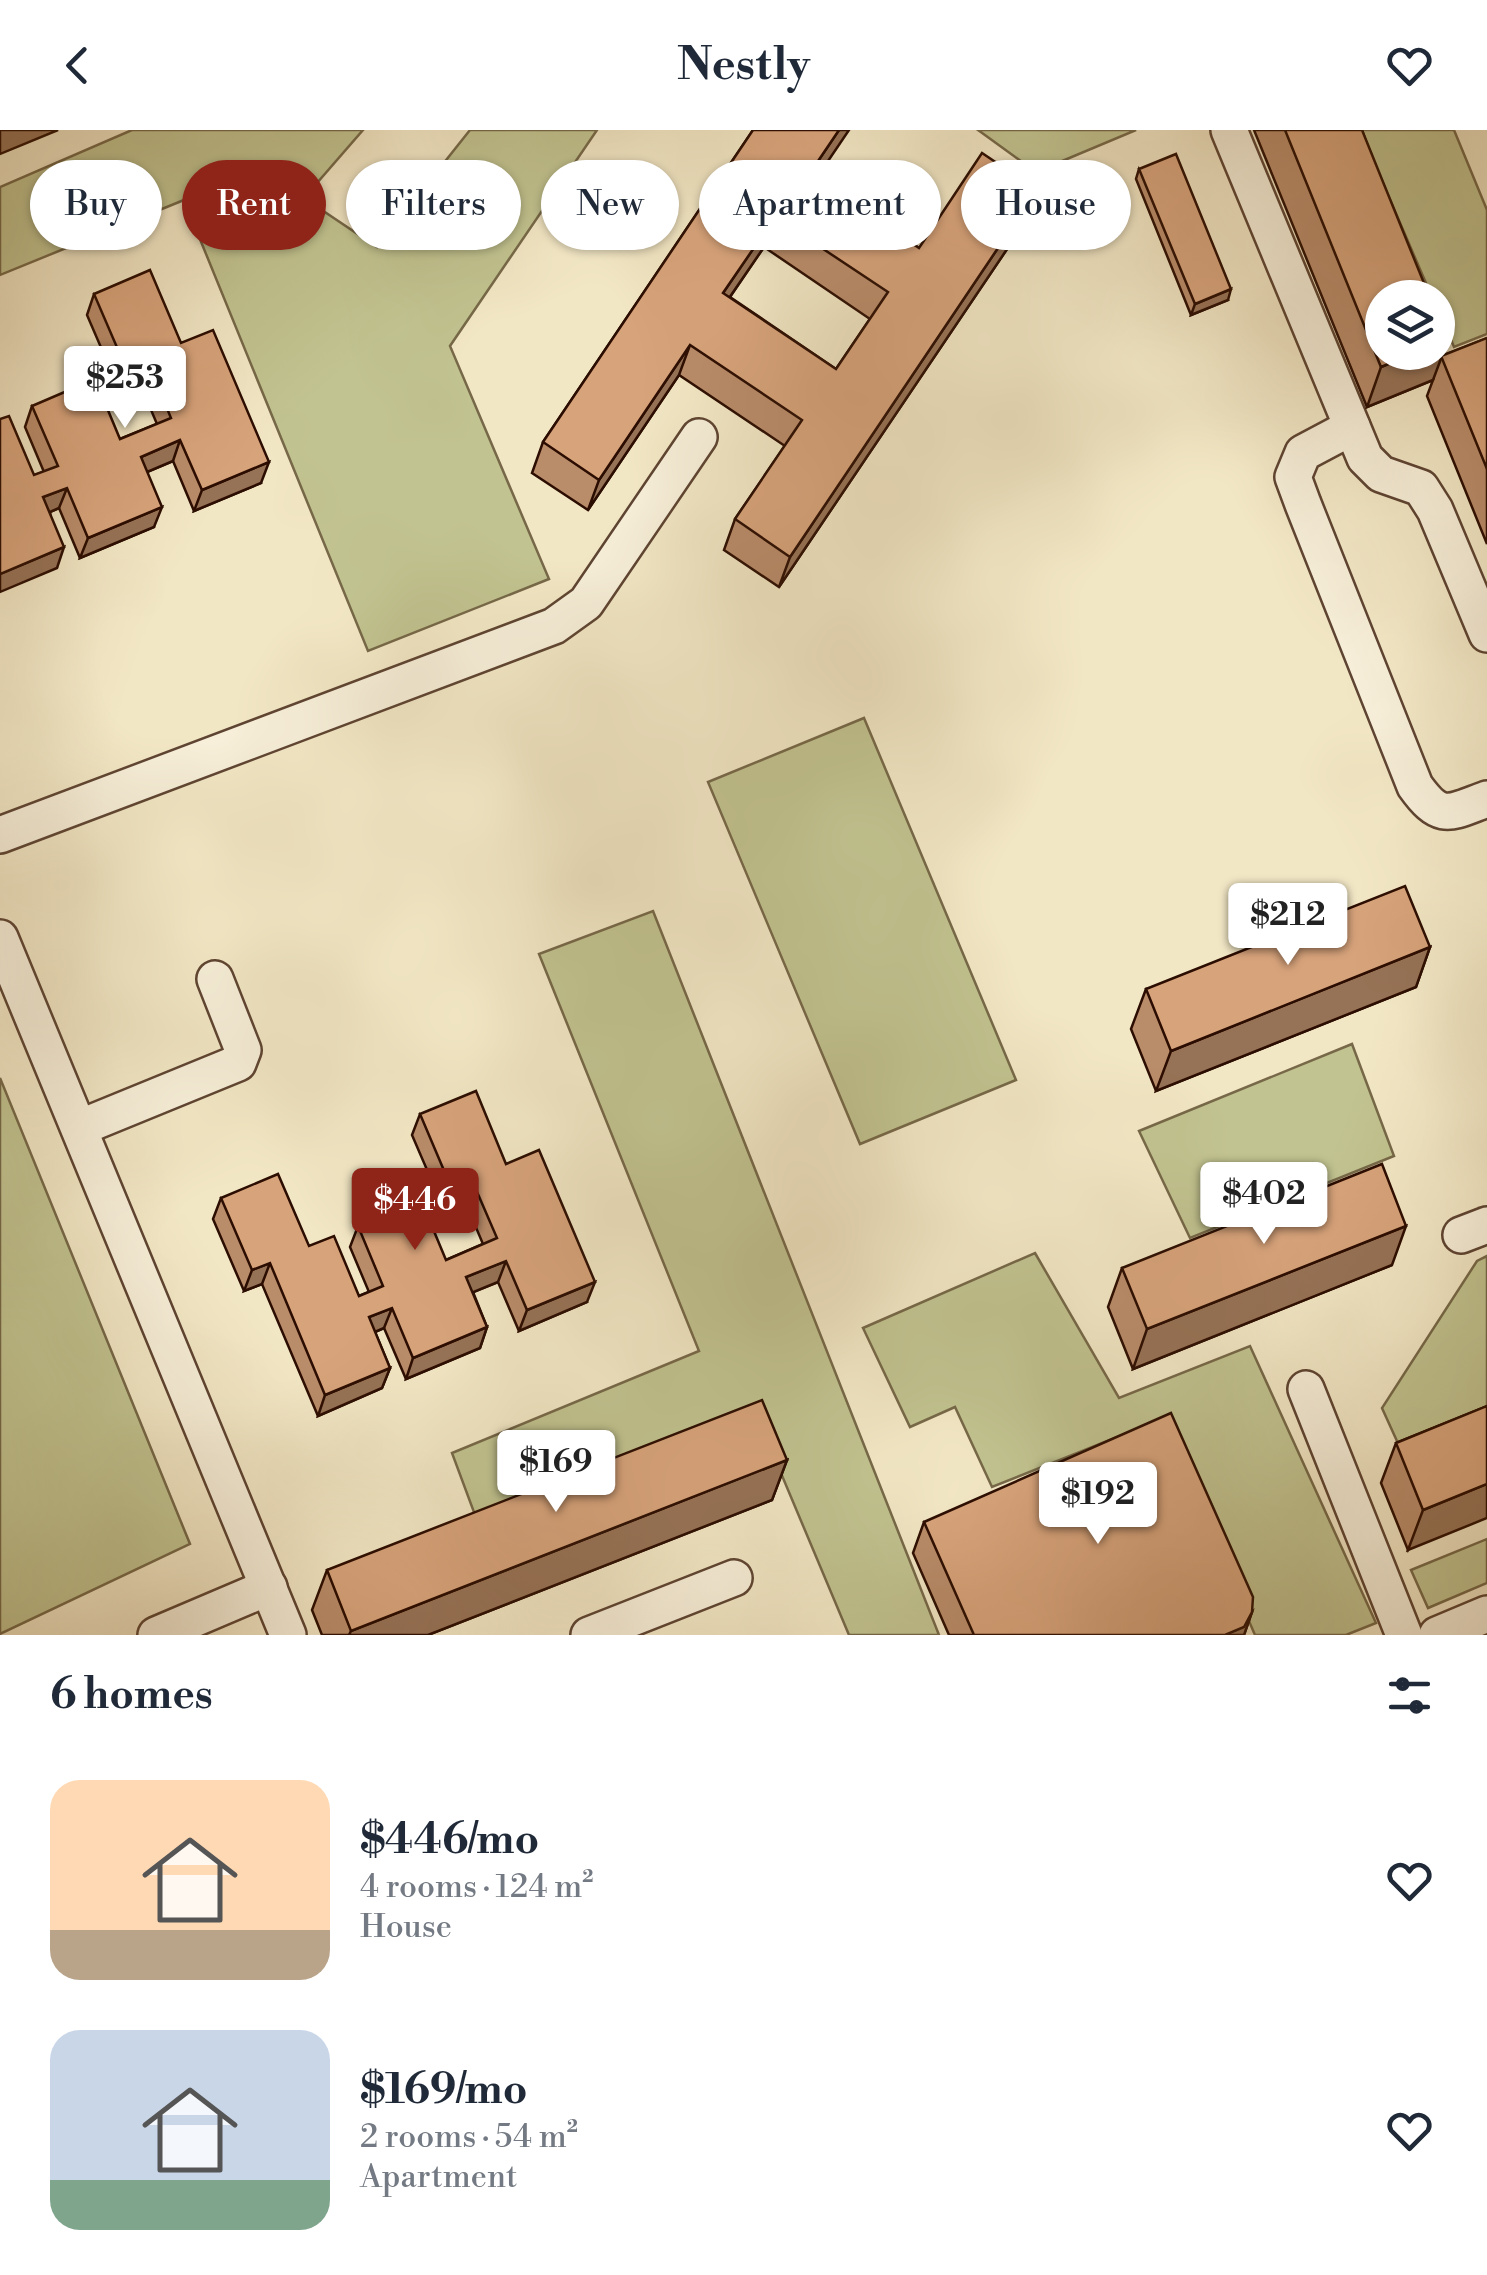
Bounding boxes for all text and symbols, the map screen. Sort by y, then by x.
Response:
text: Nestly [677,37,810,94]
icon: back [50,38,105,93]
icon: heart [1382,38,1437,93]
chip: Buy [30,160,162,250]
chip: Rent [182,160,326,250]
chip: Filters [346,160,521,250]
chip: New [541,160,679,250]
chip: Apartment [699,160,941,250]
chip: House [961,160,1131,250]
map controls [1365,280,1455,370]
button: layers [1365,280,1455,370]
pin: $253 [66,346,184,431]
text: $253 [86,358,164,398]
pin: $212 [1229,883,1347,968]
text: $212 [1250,895,1326,935]
pin: $402 [1205,1162,1323,1247]
pin: $446 [356,1168,474,1253]
text: $402 [1222,1174,1306,1214]
text: $446 [374,1180,456,1220]
pin: $169 [497,1430,615,1515]
text: $169 [519,1442,593,1482]
pin: $192 [1039,1462,1157,1547]
text: $192 [1061,1474,1135,1514]
icon: filters [1382,1668,1437,1723]
text: 6 homes [50,1669,213,1722]
text: $446/mo [360,1814,539,1867]
icon: home [130,1820,250,1940]
icon: heart [1382,1853,1437,1908]
text: 4 rooms · 124 m² [360,1867,593,1907]
text: House [360,1907,452,1947]
text: $169/mo [360,2064,527,2117]
icon: home [130,2070,250,2190]
icon: heart [1382,2103,1437,2158]
text: 2 rooms · 54 m² [360,2117,578,2157]
text: Apartment [360,2157,517,2197]

